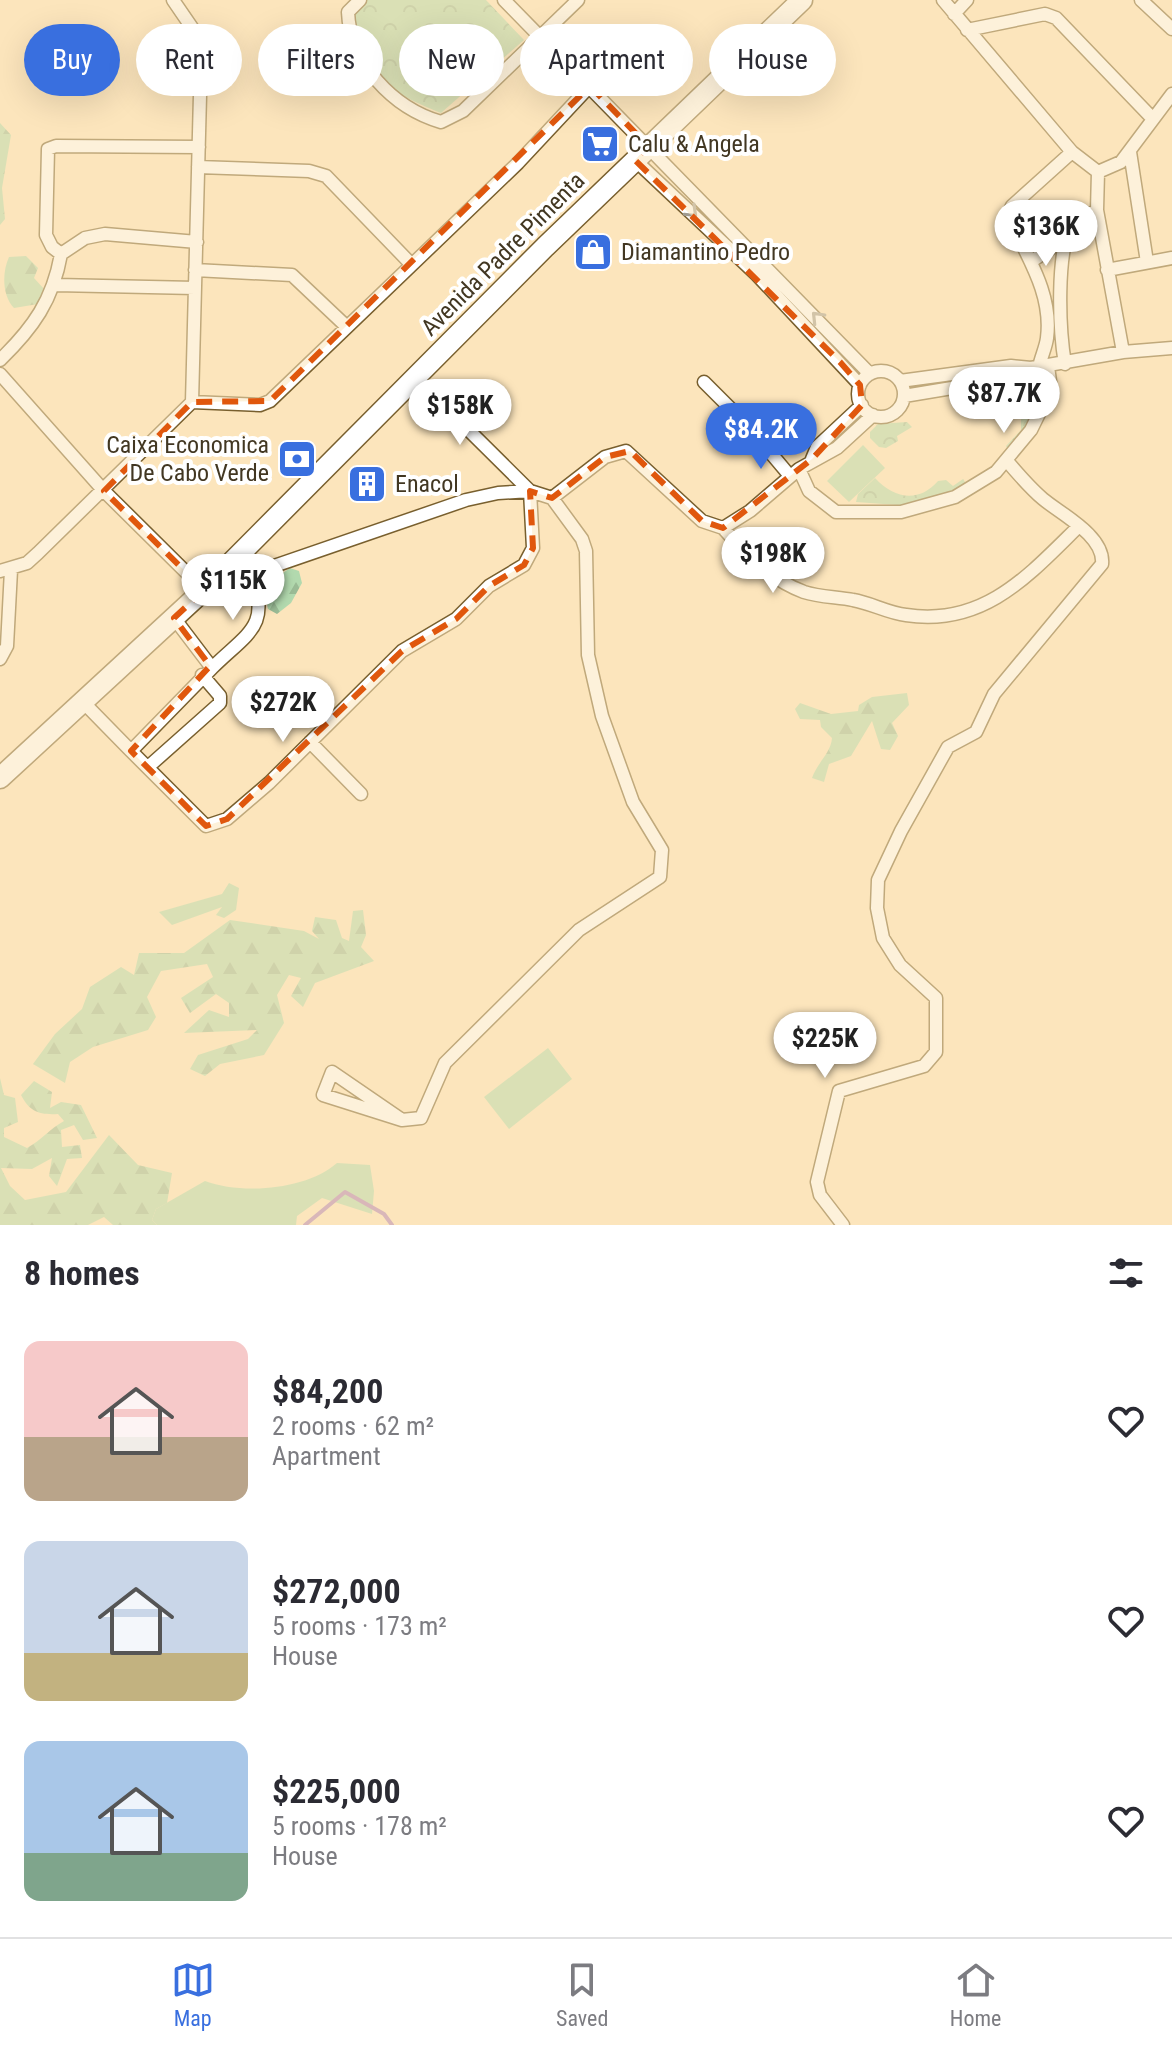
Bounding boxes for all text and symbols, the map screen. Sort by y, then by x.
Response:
chip: Buy [24,24,120,96]
chip: Rent [136,24,242,96]
chip: Filters [258,24,383,96]
chip: New [399,24,504,96]
chip: Apartment [520,24,693,96]
chip: House [709,24,836,96]
supermarket icon: Calu & Angela [579,123,621,165]
place label: Calu & Angela [628,130,760,158]
street label: Avenida Padre Pimenta [416,167,590,341]
pin: $136K [990,200,1102,268]
one-way arrow [683,203,698,217]
text: $136K [1013,211,1079,241]
shop icon: Diamantino Pedro [572,231,614,273]
place label: Diamantino Pedro [621,238,790,266]
one-way arrow [812,312,826,326]
pin: $87.7K [939,367,1069,435]
text: $87.7K [967,378,1041,408]
pin: $158K [404,379,516,447]
text: $158K [427,390,493,420]
pin: $84.2K [696,403,826,471]
text: $84.2K [724,414,798,444]
place label: Caixa Economica De Cabo Verde [106,431,269,487]
bank icon: Caixa Economica De Cabo Verde [276,438,318,480]
building icon: Enacol [346,463,388,505]
place label: Enacol [395,470,459,498]
pin: $198K [717,527,829,595]
text: $198K [740,538,806,568]
pin: $115K [177,554,289,622]
text: $115K [200,565,266,595]
pin: $272K [227,676,339,744]
text: $272K [250,687,316,717]
pin: $225K [769,1012,881,1080]
text: $225K [792,1023,858,1053]
icon: filters [1104,1251,1148,1295]
text: 8 homes [24,1253,140,1293]
text: $84,200 [272,1371,383,1411]
icon: home [88,1373,184,1469]
icon: heart [1104,1399,1148,1443]
text: 2 rooms · 62 m² [272,1411,434,1441]
text: Apartment [272,1441,381,1471]
text: $272,000 [272,1571,401,1611]
icon: home [88,1573,184,1669]
icon: heart [1104,1599,1148,1643]
text: 5 rooms · 173 m² [272,1611,447,1641]
text: House [272,1641,338,1671]
text: $225,000 [272,1771,401,1811]
icon: home [88,1773,184,1869]
icon: heart [1104,1799,1148,1843]
text: 5 rooms · 178 m² [272,1811,447,1841]
text: House [272,1841,338,1871]
tab: Map [171,1958,215,2031]
tab: Saved [556,1958,608,2031]
tab: Home [950,1958,1001,2031]

